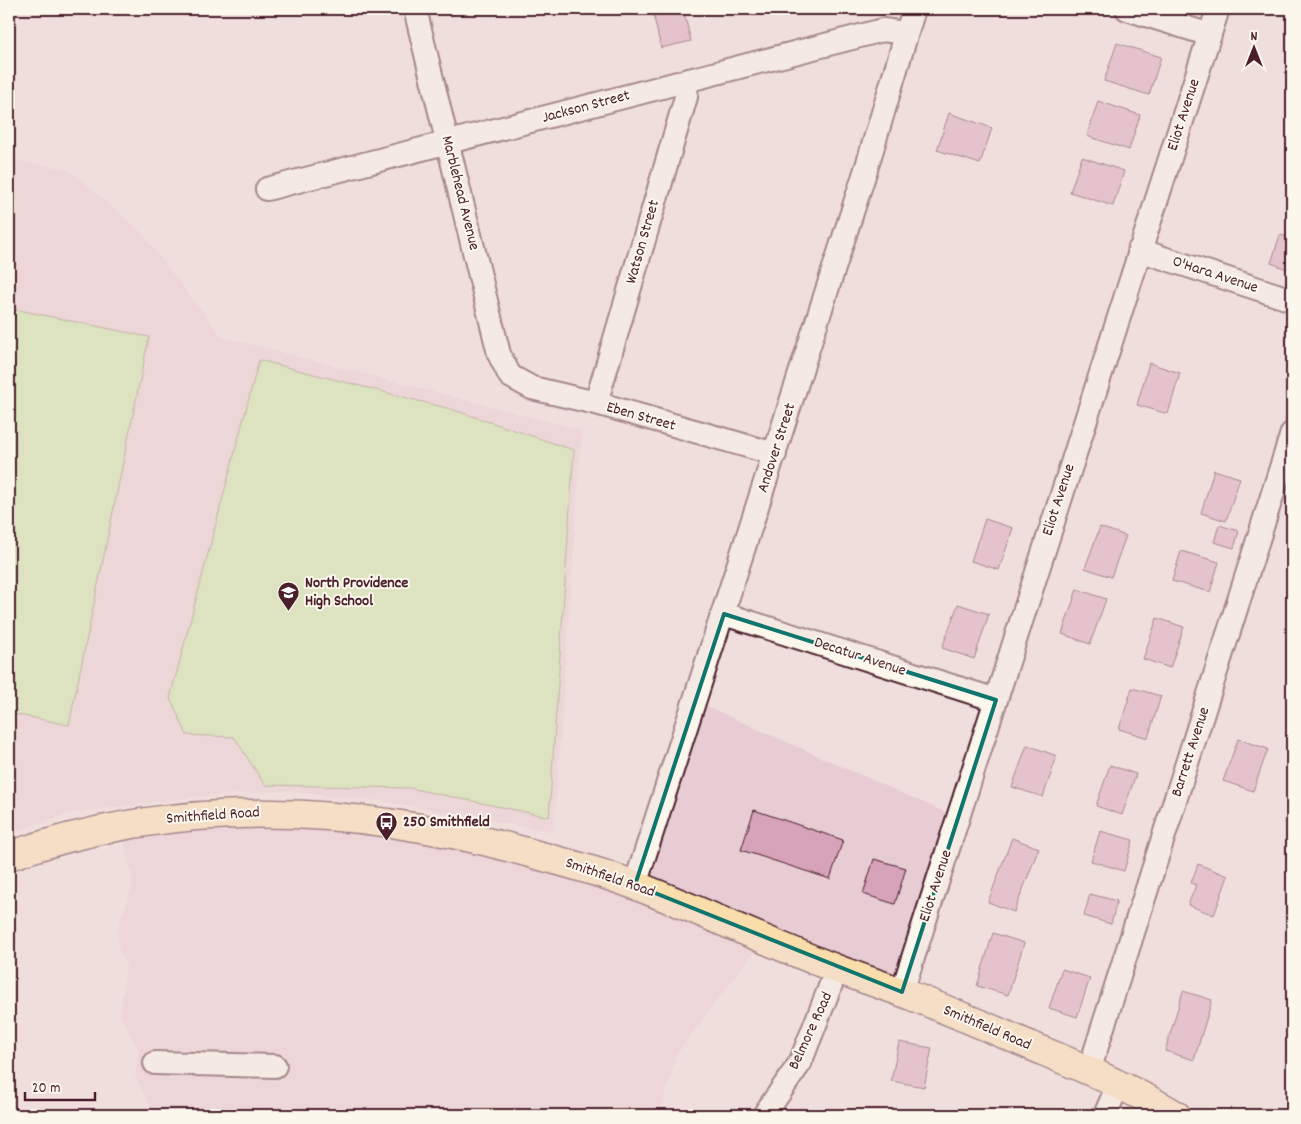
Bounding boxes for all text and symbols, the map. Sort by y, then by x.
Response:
north arrow [1228,22,1278,72]
text: N [1251,27,1258,47]
street label: Eliot Avenue [1162,76,1206,154]
street label: Jackson Street [539,84,633,130]
street label: Marblehead Avenue [435,133,485,253]
street label: Watson Street [620,197,666,287]
street label: O'Hara Avenue [1169,250,1261,300]
street label: Eben Street [604,396,678,438]
street label: Andover Street [752,400,802,496]
street label: Eliot Avenue [1037,461,1081,539]
place label: North Providence High School [305,572,408,613]
school or university icon: North Providence High School [277,580,301,611]
street label: Decatur Avenue [811,631,909,683]
street label: Barrett Avenue [1166,704,1216,800]
street label: Smithfield Road [166,801,260,831]
bus stop icon: 250 Smithfield [375,810,399,841]
place label: 250 Smithfield [403,811,490,834]
street label: Eliot Avenue [914,847,958,925]
street label: Smithfield Road [562,852,658,904]
street label: Belmore Road [783,988,839,1074]
street label: Smithfield Road [939,999,1035,1057]
scale bar [25,1069,95,1101]
text: 20 m [32,1078,60,1100]

